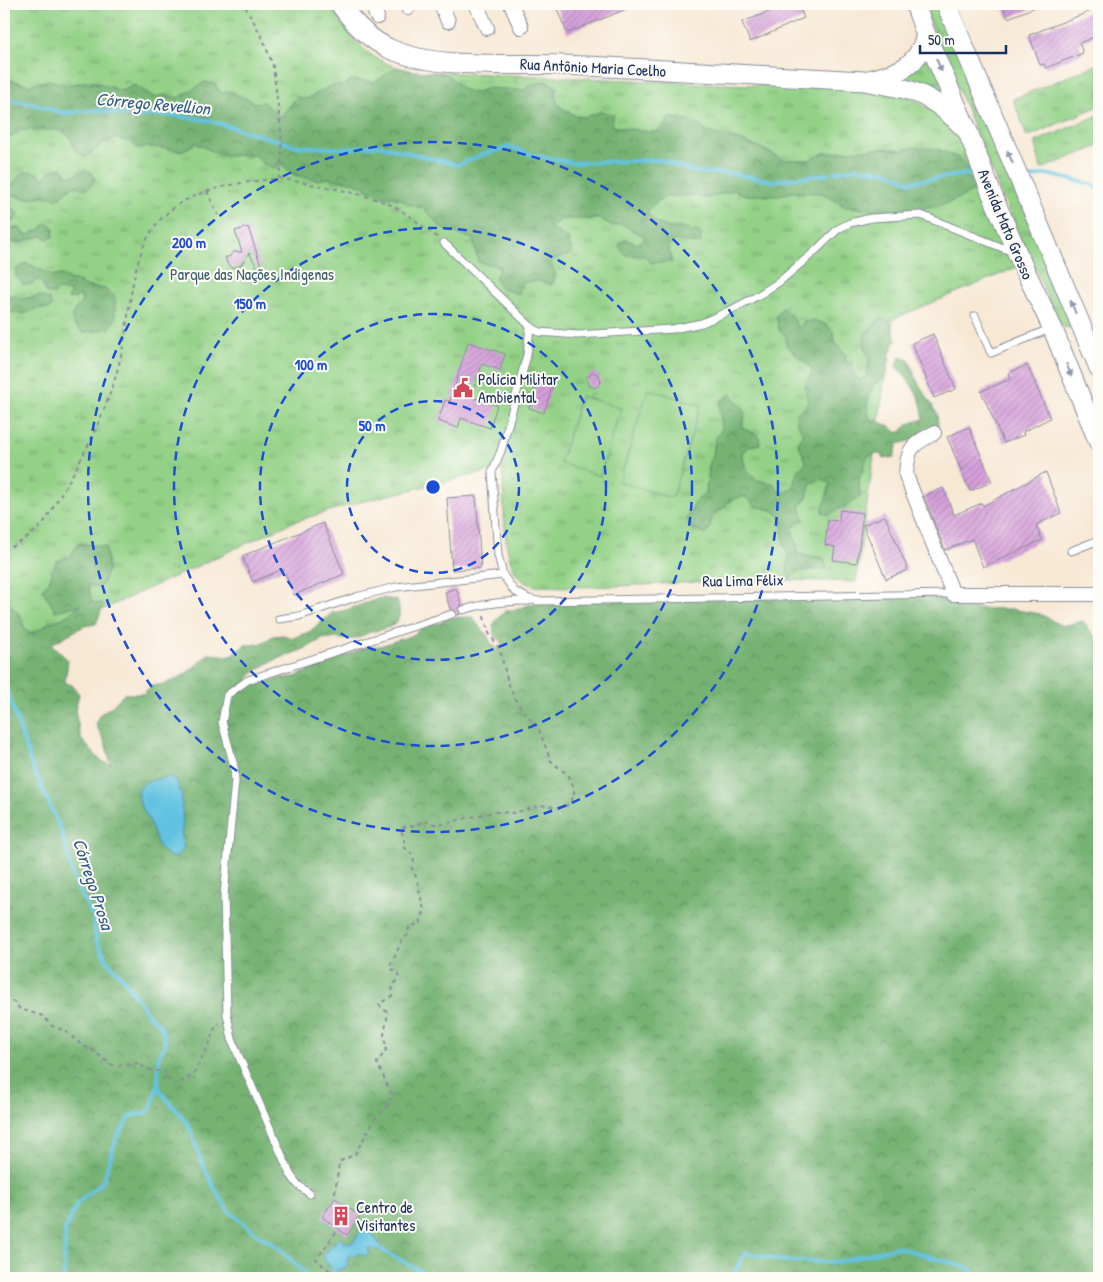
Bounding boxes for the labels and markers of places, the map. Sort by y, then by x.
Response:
place label: Polícia Militar Ambiental [478,368,559,408]
public building icon: Polícia Militar Ambiental [452,377,474,399]
centre of rings [424,478,442,496]
place label: Centro de Visitantes [356,1196,415,1236]
building icon: Centro de Visitantes [330,1205,352,1227]

